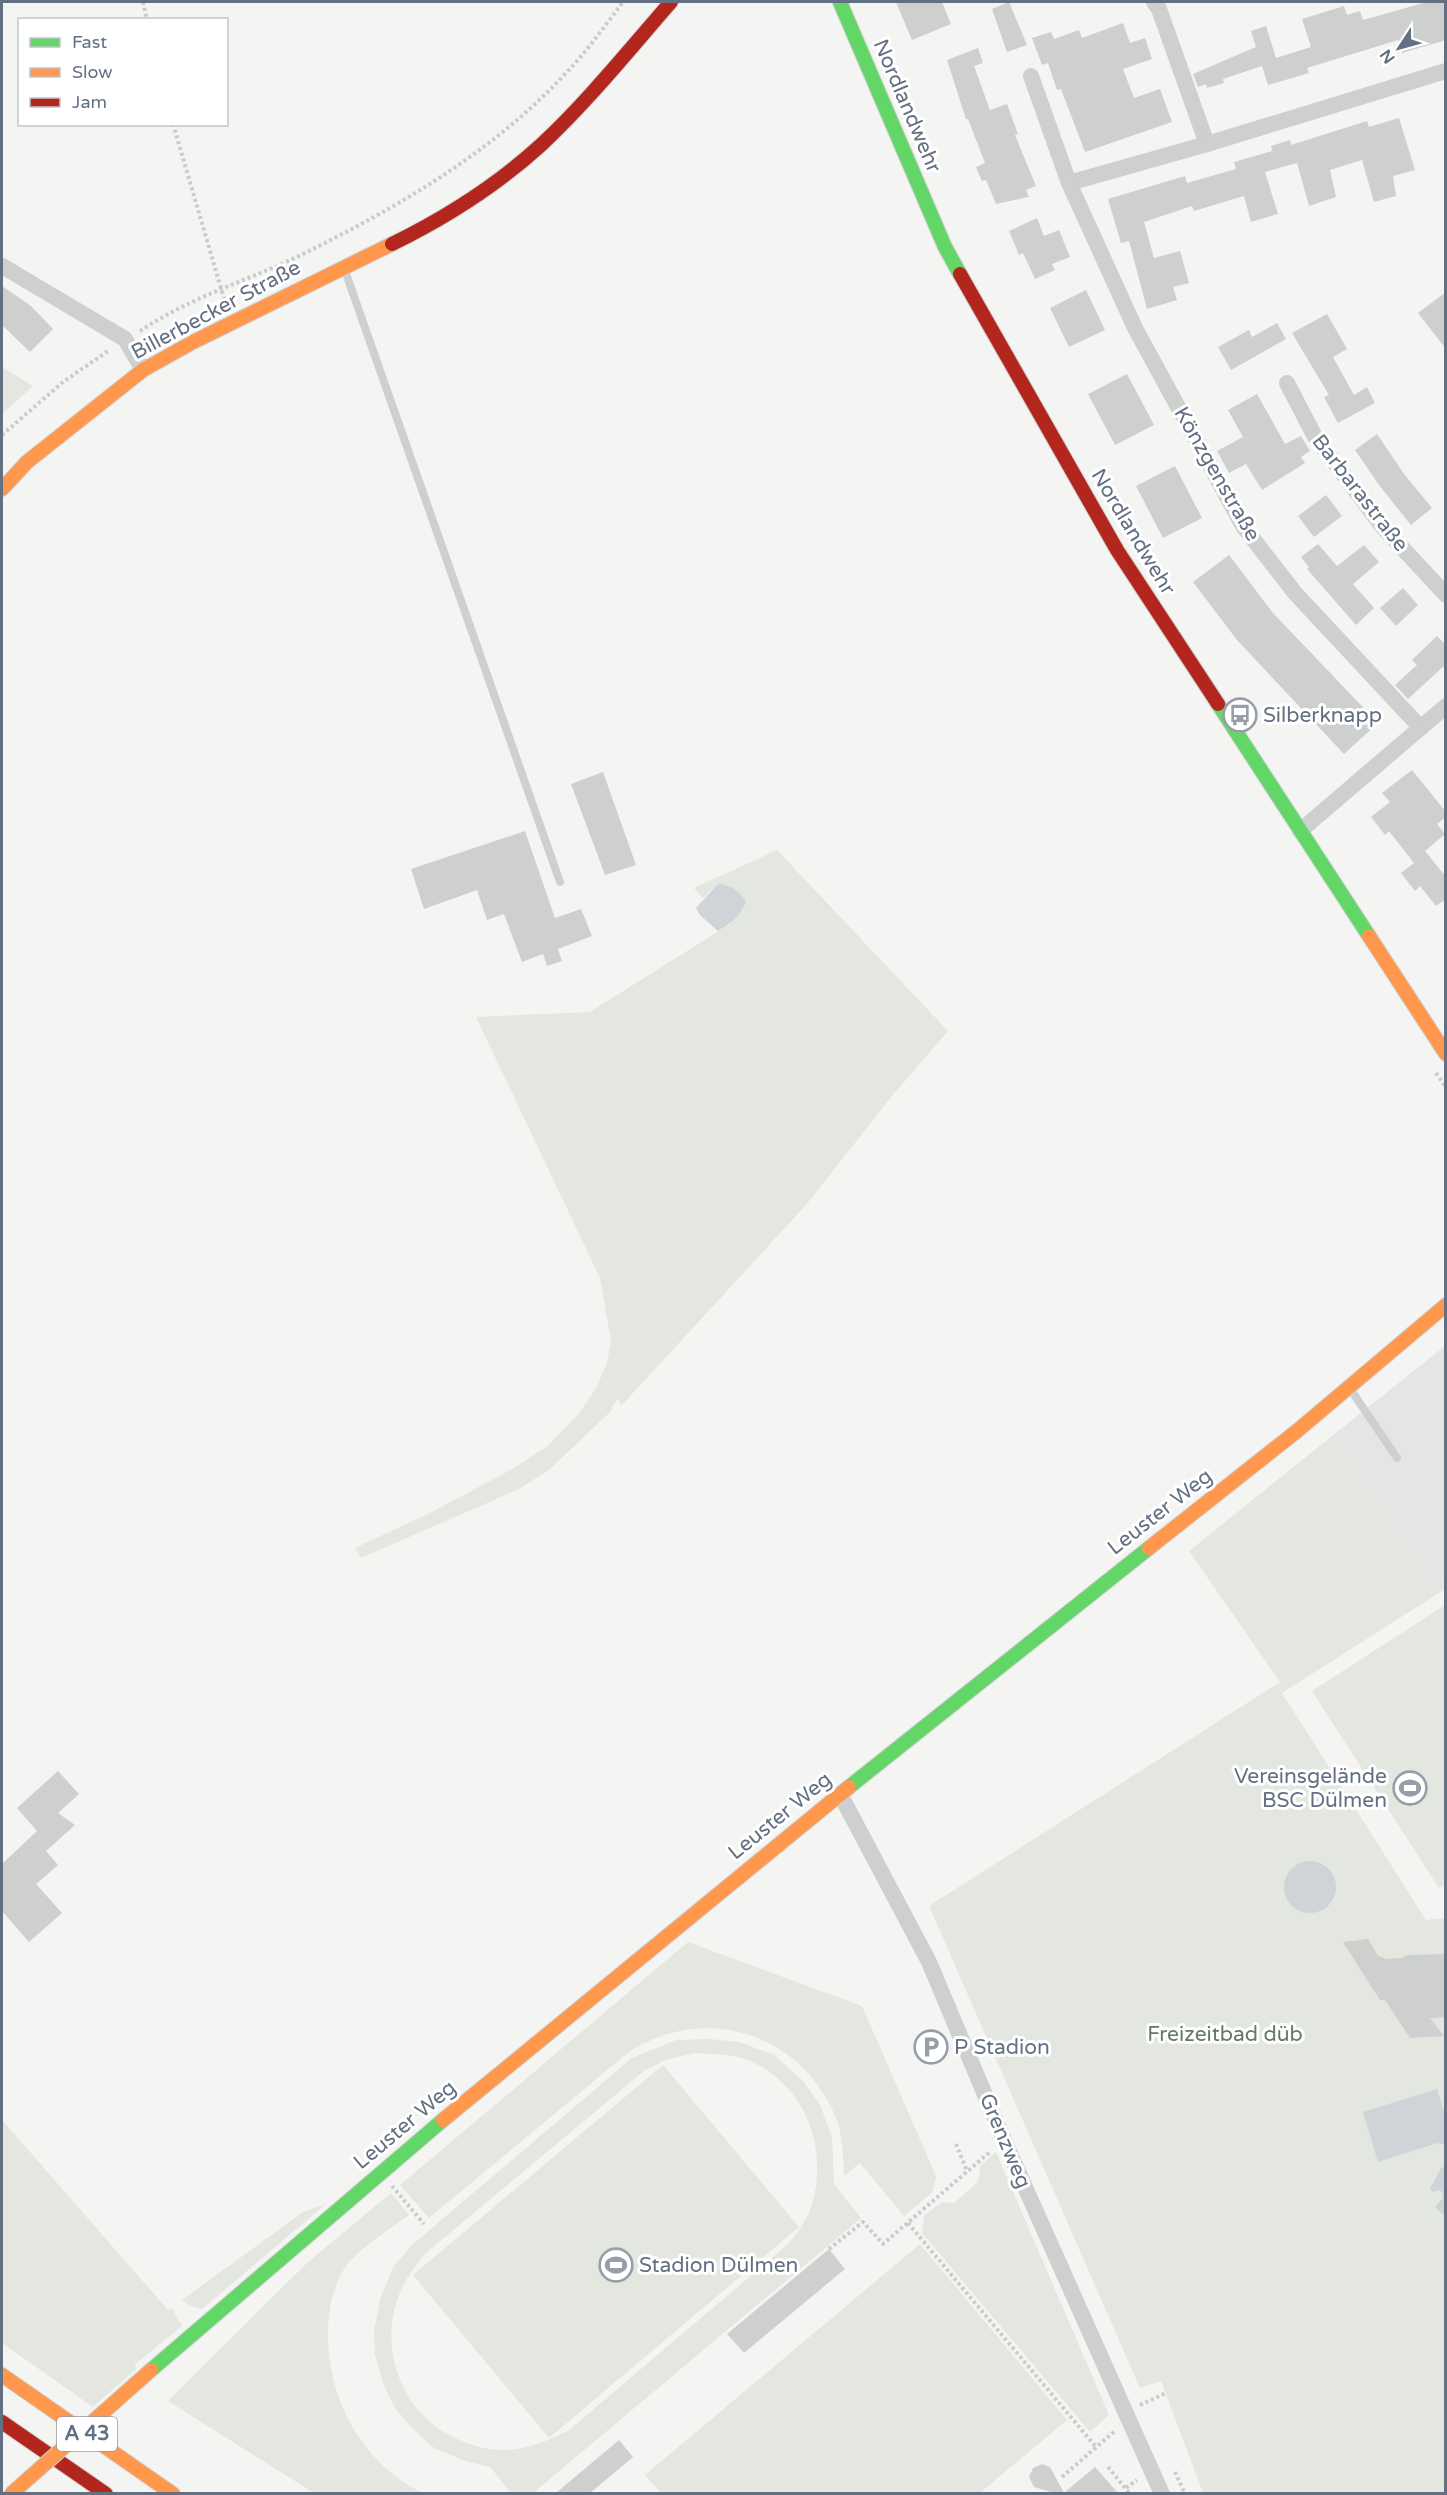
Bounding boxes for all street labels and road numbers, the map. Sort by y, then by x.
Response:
street label: Nordlandwehr [868,35,946,177]
street label: Billerbecker Straße [127,255,305,365]
street label: Könzgenstraße [1169,403,1266,546]
street label: Barbarastraße [1306,429,1414,557]
street label: Nordlandwehr [1086,464,1180,600]
street label: Leuster Weg [1103,1464,1217,1560]
street label: Leuster Weg [723,1767,837,1865]
street label: Leuster Weg [349,2075,461,2175]
street label: Grenzweg [974,2090,1036,2192]
road number: A 43 [57,2417,117,2451]

